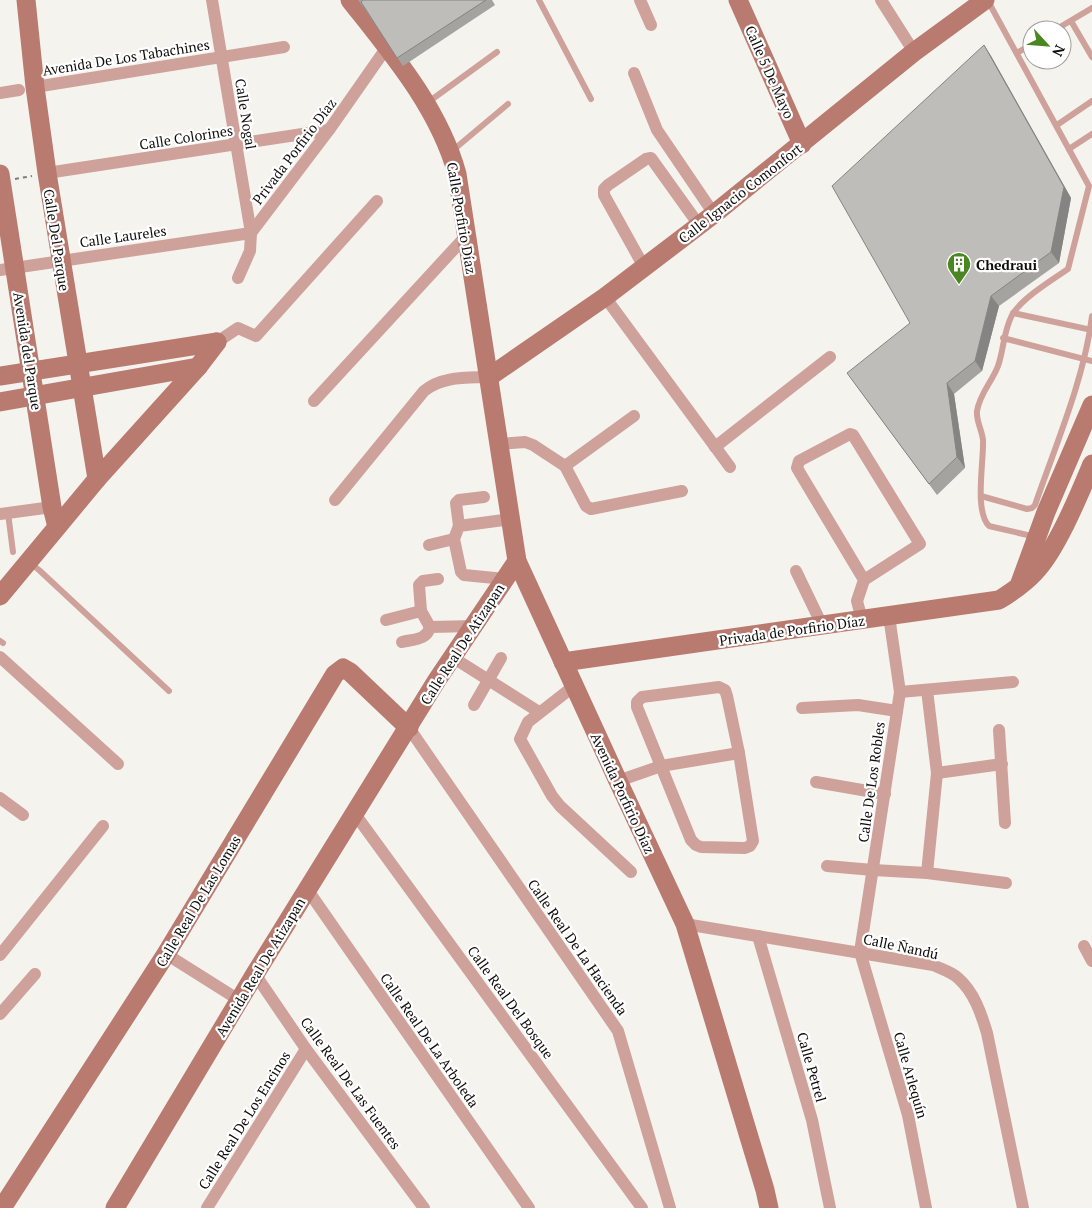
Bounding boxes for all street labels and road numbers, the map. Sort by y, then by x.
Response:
street label: Calle 5 De Mayo [741,22,799,122]
street label: Avenida De Los Tabachines [41,34,211,80]
street label: Calle Nogal [231,77,261,151]
street label: Privada Porfirio Díaz [248,94,340,208]
street label: Calle Colorines [138,120,234,154]
street label: Calle Ignacio Comonfort [674,138,806,247]
street label: Calle Porfirio Díaz [443,161,481,276]
street label: Calle Del Parque [40,188,74,292]
street label: Calle Laureles [78,221,168,251]
street label: Avenida del Parque [9,291,47,411]
street label: Calle Real De Atizapan [416,579,509,708]
street label: Privada de Porfirio Díaz [718,610,866,650]
street label: Calle De Los Robles [853,720,889,844]
street label: Avenida Porfirio Díaz [587,729,659,857]
street label: Calle Real De Las Lomas [151,832,245,970]
street label: Calle Real De La Hacienda [524,875,632,1019]
street label: Avenida Real De Atizapan [211,893,309,1040]
street label: Calle Ñandú [862,929,940,963]
street label: Calle Real Del Bosque [464,942,558,1062]
street label: Calle Real De La Arboleda [376,969,484,1111]
street label: Calle Real De Las Fuentes [297,1013,405,1153]
street label: Calle Petrel [793,1030,831,1104]
street label: Calle Arlequín [890,1030,933,1121]
street label: Calle Real De Los Encinos [194,1047,294,1193]

